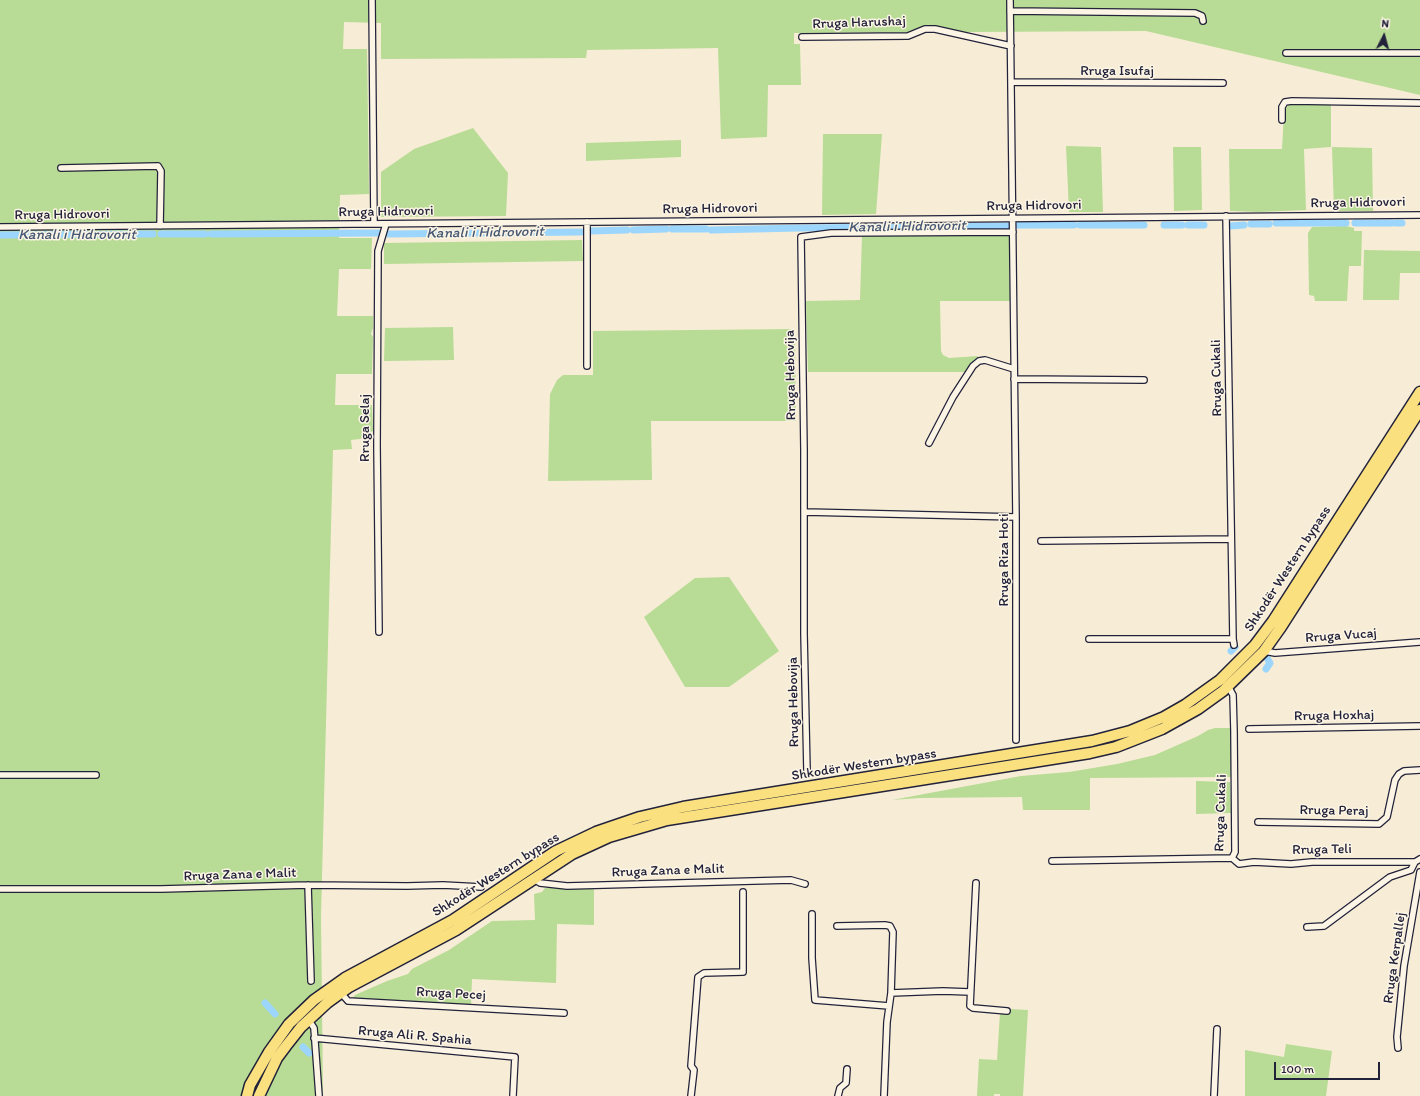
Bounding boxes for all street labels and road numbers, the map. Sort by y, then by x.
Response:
street label: Rruga Harushaj [812,13,906,33]
street label: Rruga Isufaj [1080,63,1154,79]
street label: Rruga Hidrovori [1310,194,1406,212]
street label: Rruga Hidrovori [986,197,1082,215]
street label: Rruga Hidrovori [662,200,758,218]
street label: Rruga Hidrovori [338,203,434,221]
street label: Rruga Hidrovori [14,206,110,224]
street label: Rruga Hebovija [782,330,800,420]
street label: Rruga Cukali [1208,339,1226,417]
street label: Rruga Selaj [357,394,373,462]
street label: Shkodër Western bypass [1241,503,1335,635]
street label: Rruga Riza Hoti [996,513,1012,607]
street label: Rruga Vucaj [1305,625,1377,647]
street label: Rruga Hebovija [785,657,803,747]
street label: Rruga Hoxhaj [1294,707,1374,725]
street label: Shkodër Western bypass [790,745,938,785]
street label: Rruga Cukali [1211,774,1231,852]
street label: Rruga Peraj [1299,802,1369,820]
street label: Shkodër Western bypass [429,829,563,921]
street label: Rruga Teli [1292,841,1352,859]
street label: Rruga Zana e Malit [611,861,725,881]
street label: Rruga Zana e Malit [183,865,297,885]
street label: Rruga Kerpallej [1380,911,1410,1005]
street label: Rruga Pecej [416,984,486,1004]
street label: Rruga Ali R. Spahia [357,1023,473,1049]

